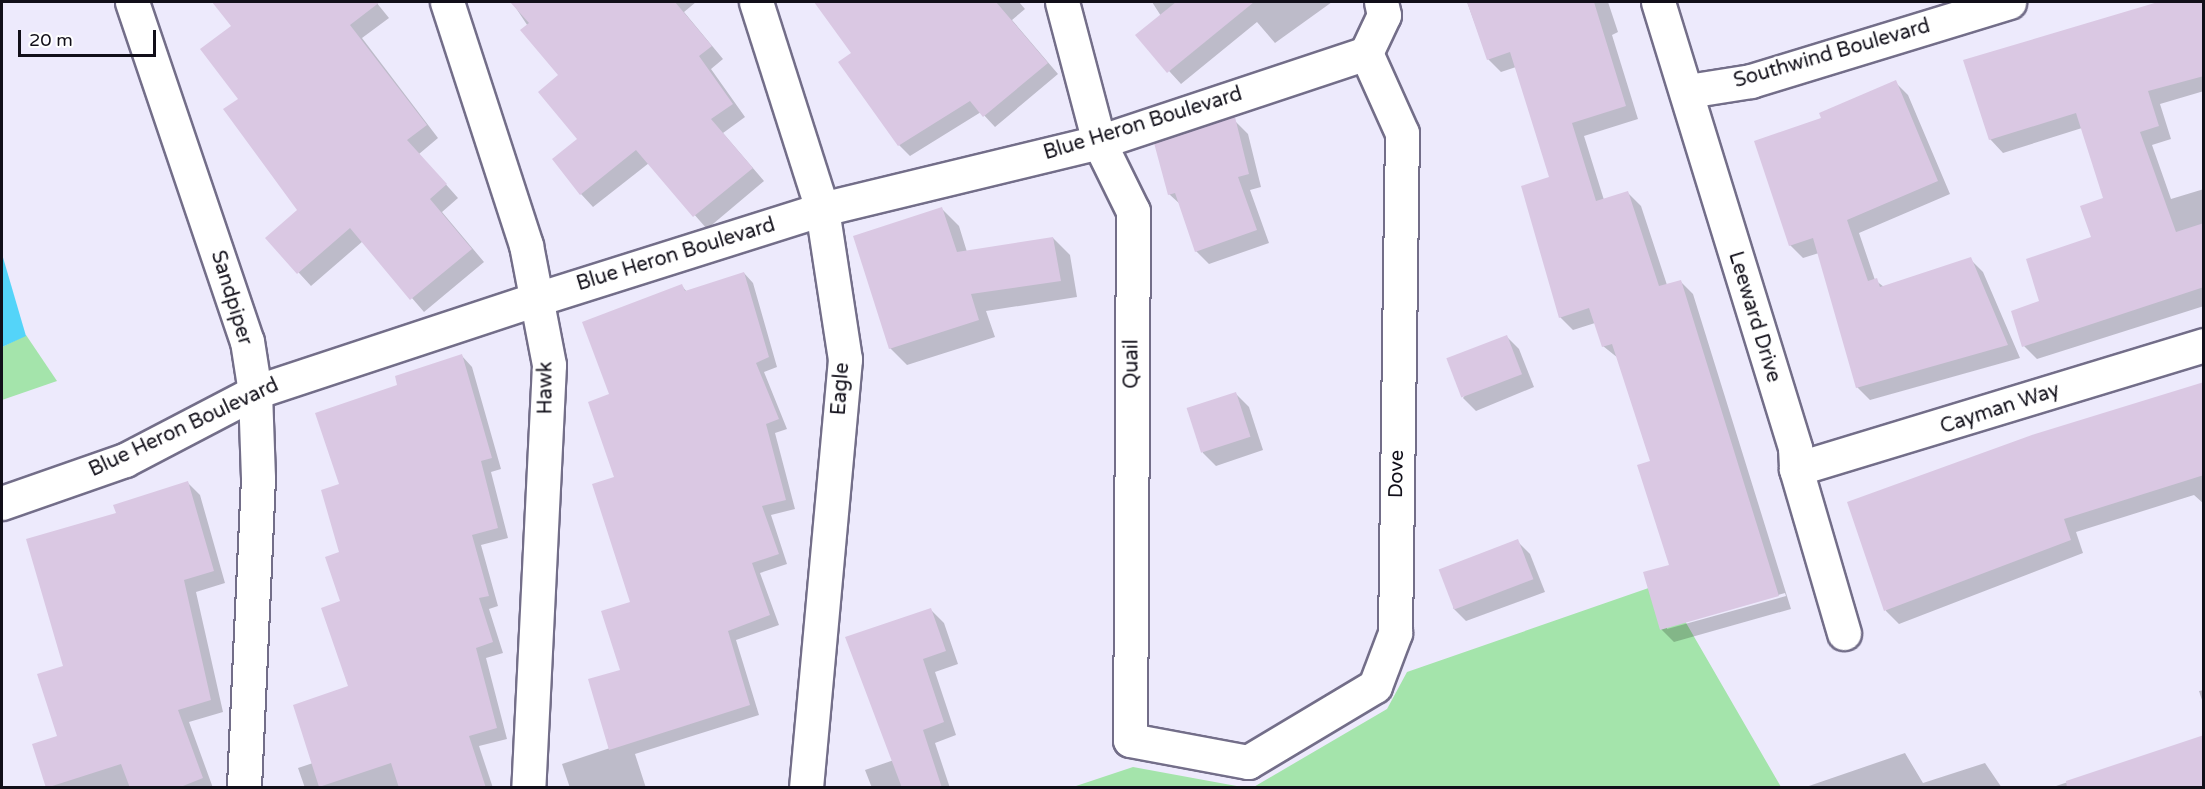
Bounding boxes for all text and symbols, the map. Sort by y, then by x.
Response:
street label: Southwind Boulevard [1731,14,1933,94]
scale bar [21,18,159,56]
text: 20 m [29,29,73,51]
street label: Blue Heron Boulevard [1041,82,1245,166]
street label: Blue Heron Boulevard [574,213,778,297]
street label: Sandpiper [205,248,257,348]
street label: Leeward Drive [1723,249,1785,385]
street label: Quail [1120,339,1144,389]
street label: Hawk [534,362,558,414]
street label: Eagle [827,362,855,416]
street label: Blue Heron Boulevard [85,374,283,482]
street label: Cayman Way [1937,378,2063,440]
street label: Dove [1385,450,1409,498]

